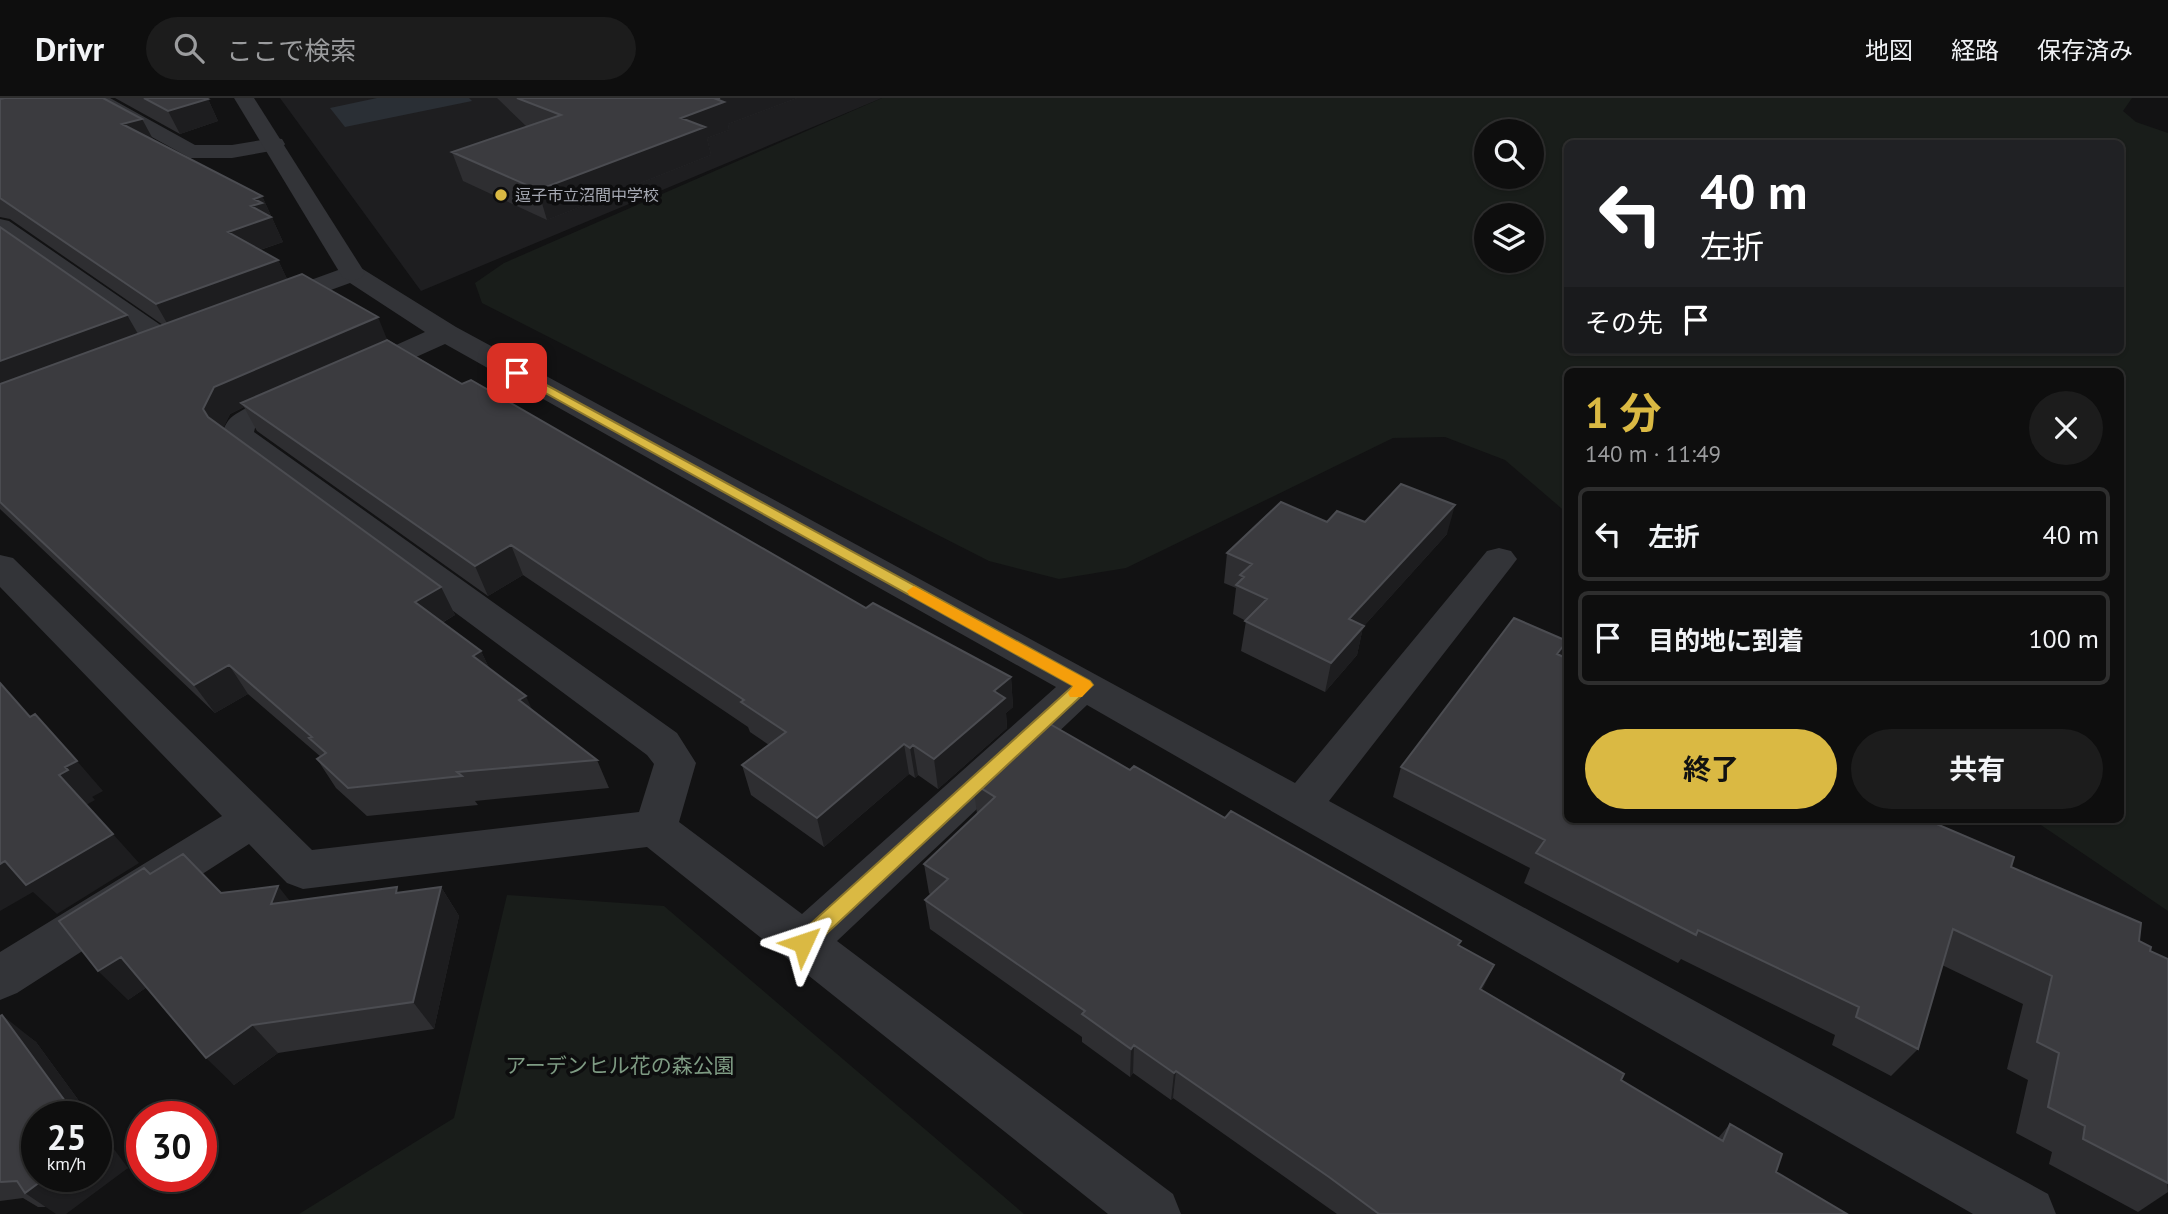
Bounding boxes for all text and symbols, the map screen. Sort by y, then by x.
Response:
search box [146,17,636,80]
text: Drivr [35,27,104,70]
icon: search [170,29,208,67]
text: ここで検索 [226,34,356,67]
text: 地図 [1865,35,1913,66]
text: 経路 [1951,35,1999,66]
text: 保存済み [2037,35,2133,66]
map controls [1474,119,1544,273]
button: search [1474,119,1544,189]
text: 40 m [1700,159,1807,223]
icon: left [1585,168,1676,259]
place label: 逗子市立沼間中学校 [515,185,659,205]
marker: 逗子市立沼間中学校 [493,187,509,203]
button: layers [1474,203,1544,273]
text: 左折 [1700,225,1764,267]
icon: arrive [1677,301,1715,339]
text: その先 [1585,306,1663,339]
pin [487,343,547,403]
icon: arrive [498,354,536,392]
text: 1 分 [1585,385,1661,440]
button: close [2029,391,2103,465]
text: 140 m · 11:49 [1585,439,1721,468]
icon: left [1589,515,1627,553]
text: 40 m [2043,518,2099,551]
text: 左折 [1648,520,1700,553]
icon: arrive [1589,619,1627,657]
text: 100 m [2028,622,2099,655]
text: 目的地に到着 [1648,624,1804,657]
button: 終了 [1585,729,1837,809]
button: 共有 [1851,729,2103,809]
position arrow [766,906,840,980]
park label: アーデンヒル花の森公園 [505,1052,735,1079]
speed limit sign: 30 [126,1101,217,1192]
text: 25 [47,1114,86,1160]
text: km/h [47,1152,86,1175]

